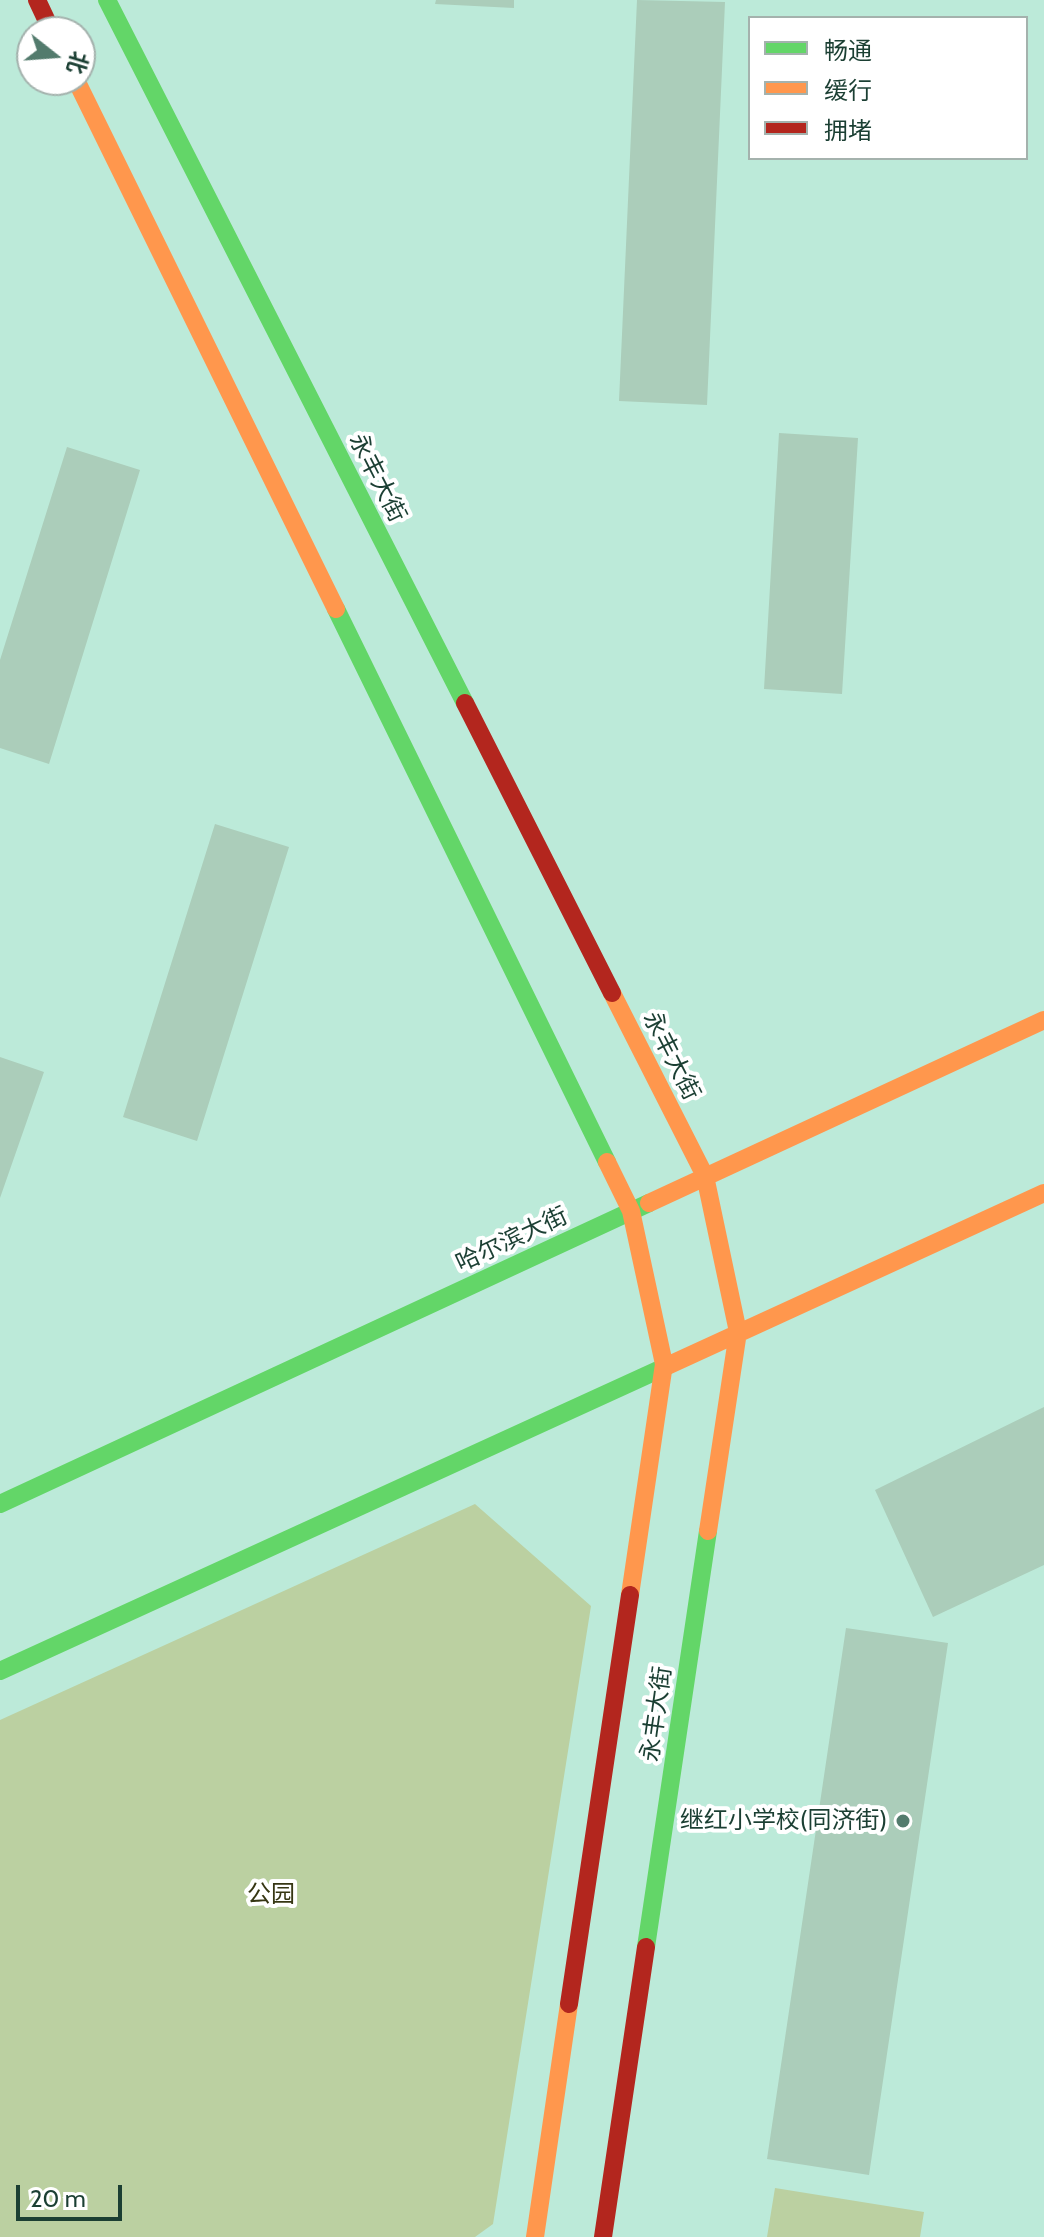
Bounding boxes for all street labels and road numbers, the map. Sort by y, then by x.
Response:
street label: 永丰大街 [342,429,412,527]
street label: 永丰大街 [636,1007,706,1105]
street label: 哈尔滨大街 [452,1202,572,1278]
street label: 永丰大街 [636,1664,678,1764]

